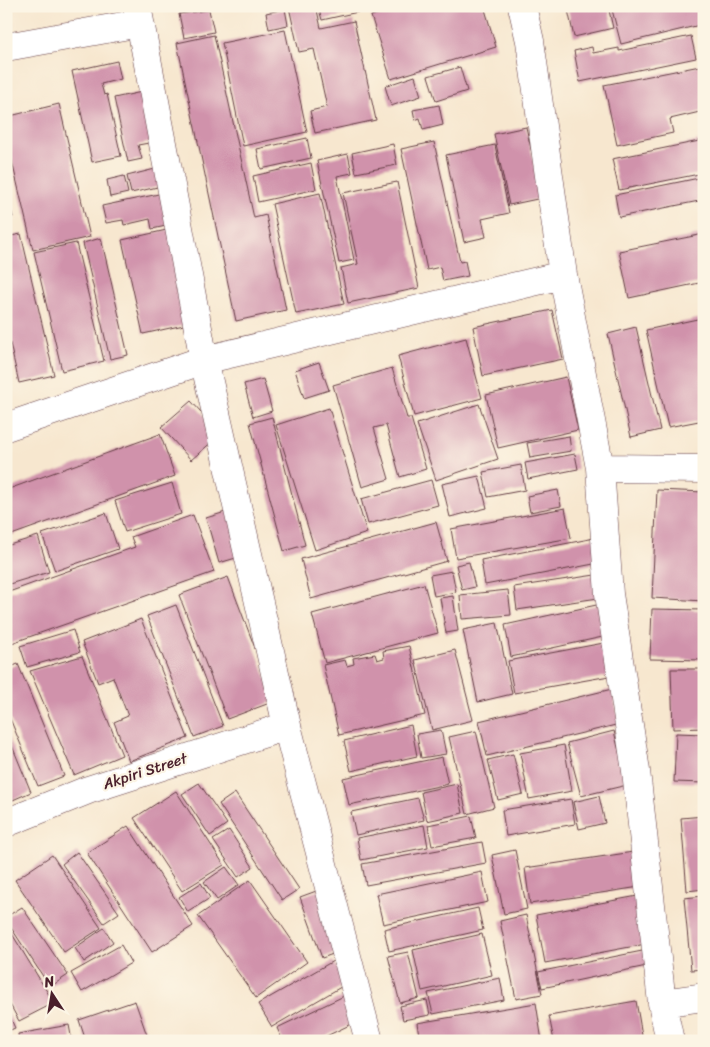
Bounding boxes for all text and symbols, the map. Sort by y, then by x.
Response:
street label: Akpiri Street [99,745,191,797]
text: N [41,968,57,995]
north arrow [28,970,78,1020]

